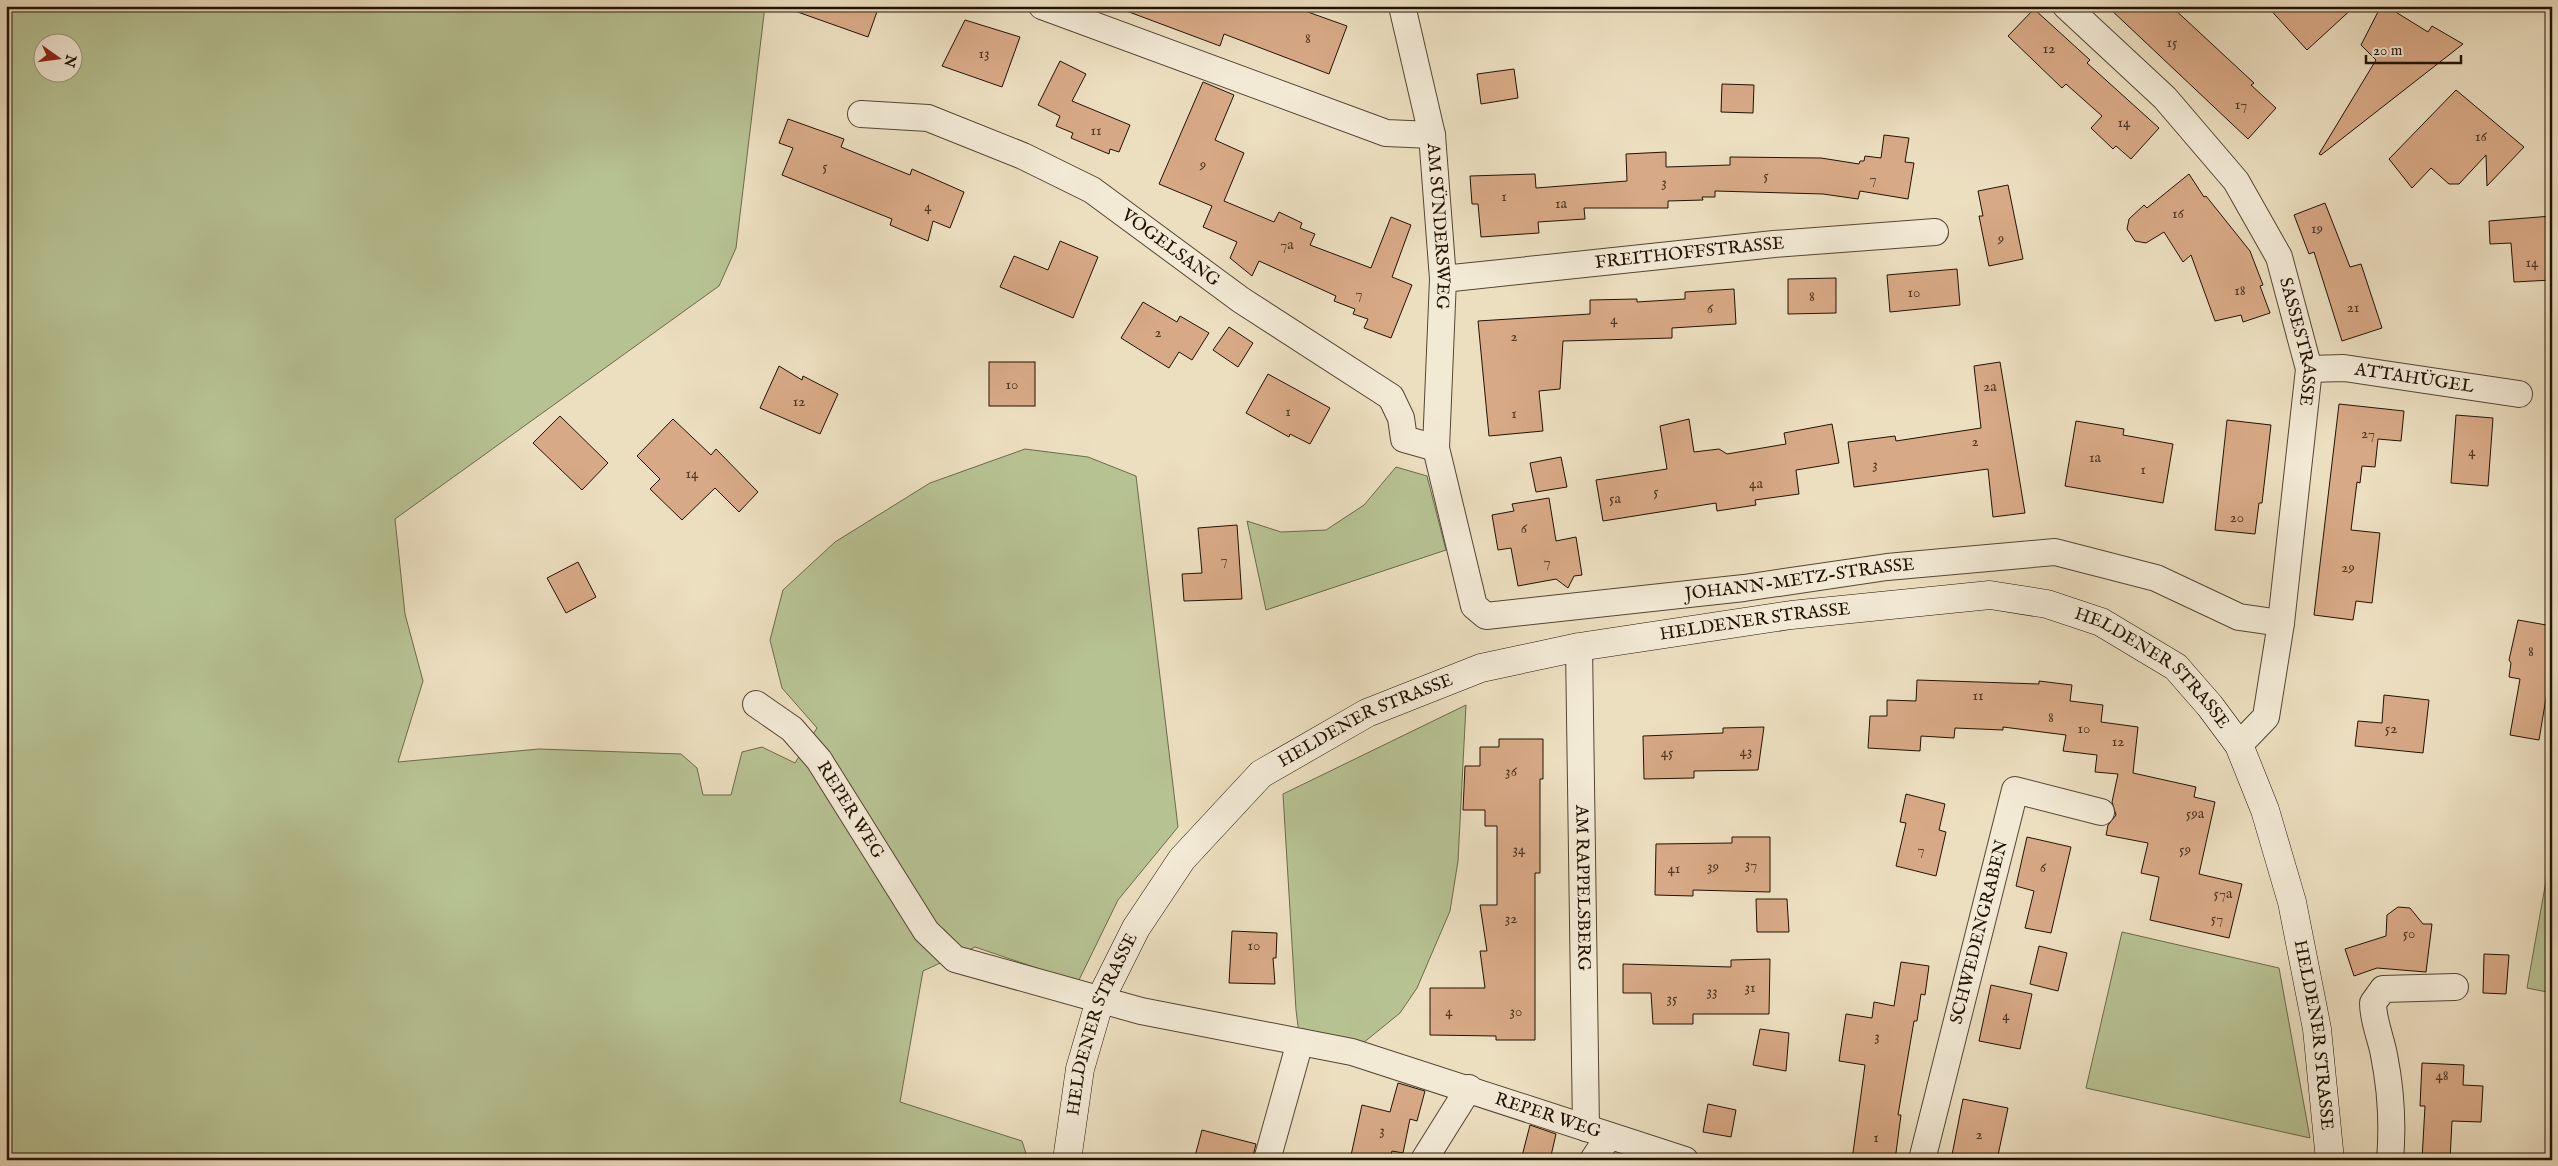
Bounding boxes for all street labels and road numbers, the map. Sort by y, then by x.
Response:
street label: AM SÜNDERSWEG [1421,141,1455,311]
street label: VOGELSANG [1116,203,1225,292]
street label: FREITHOFFSTRASSE [1594,232,1785,274]
street label: SASSESTRASSE [2273,275,2321,407]
street label: ATTAHÜGEL [2352,358,2475,399]
street label: JOHANN-METZ-STRASSE [1682,553,1916,606]
street label: HELDENER STRASSE [1658,598,1851,646]
street label: HELDENER STRASSE [2071,602,2234,733]
street label: HELDENER STRASSE [1274,669,1456,773]
street label: REPER WEG [811,757,890,864]
street label: AM RAPPELSBERG [1570,804,1595,972]
street label: SCHWEDENGRABEN [1945,837,2014,1027]
street label: HELDENER STRASSE [1062,929,1143,1117]
street label: HELDENER STRASSE [2288,938,2338,1131]
street label: REPER WEG [1492,1088,1605,1144]

